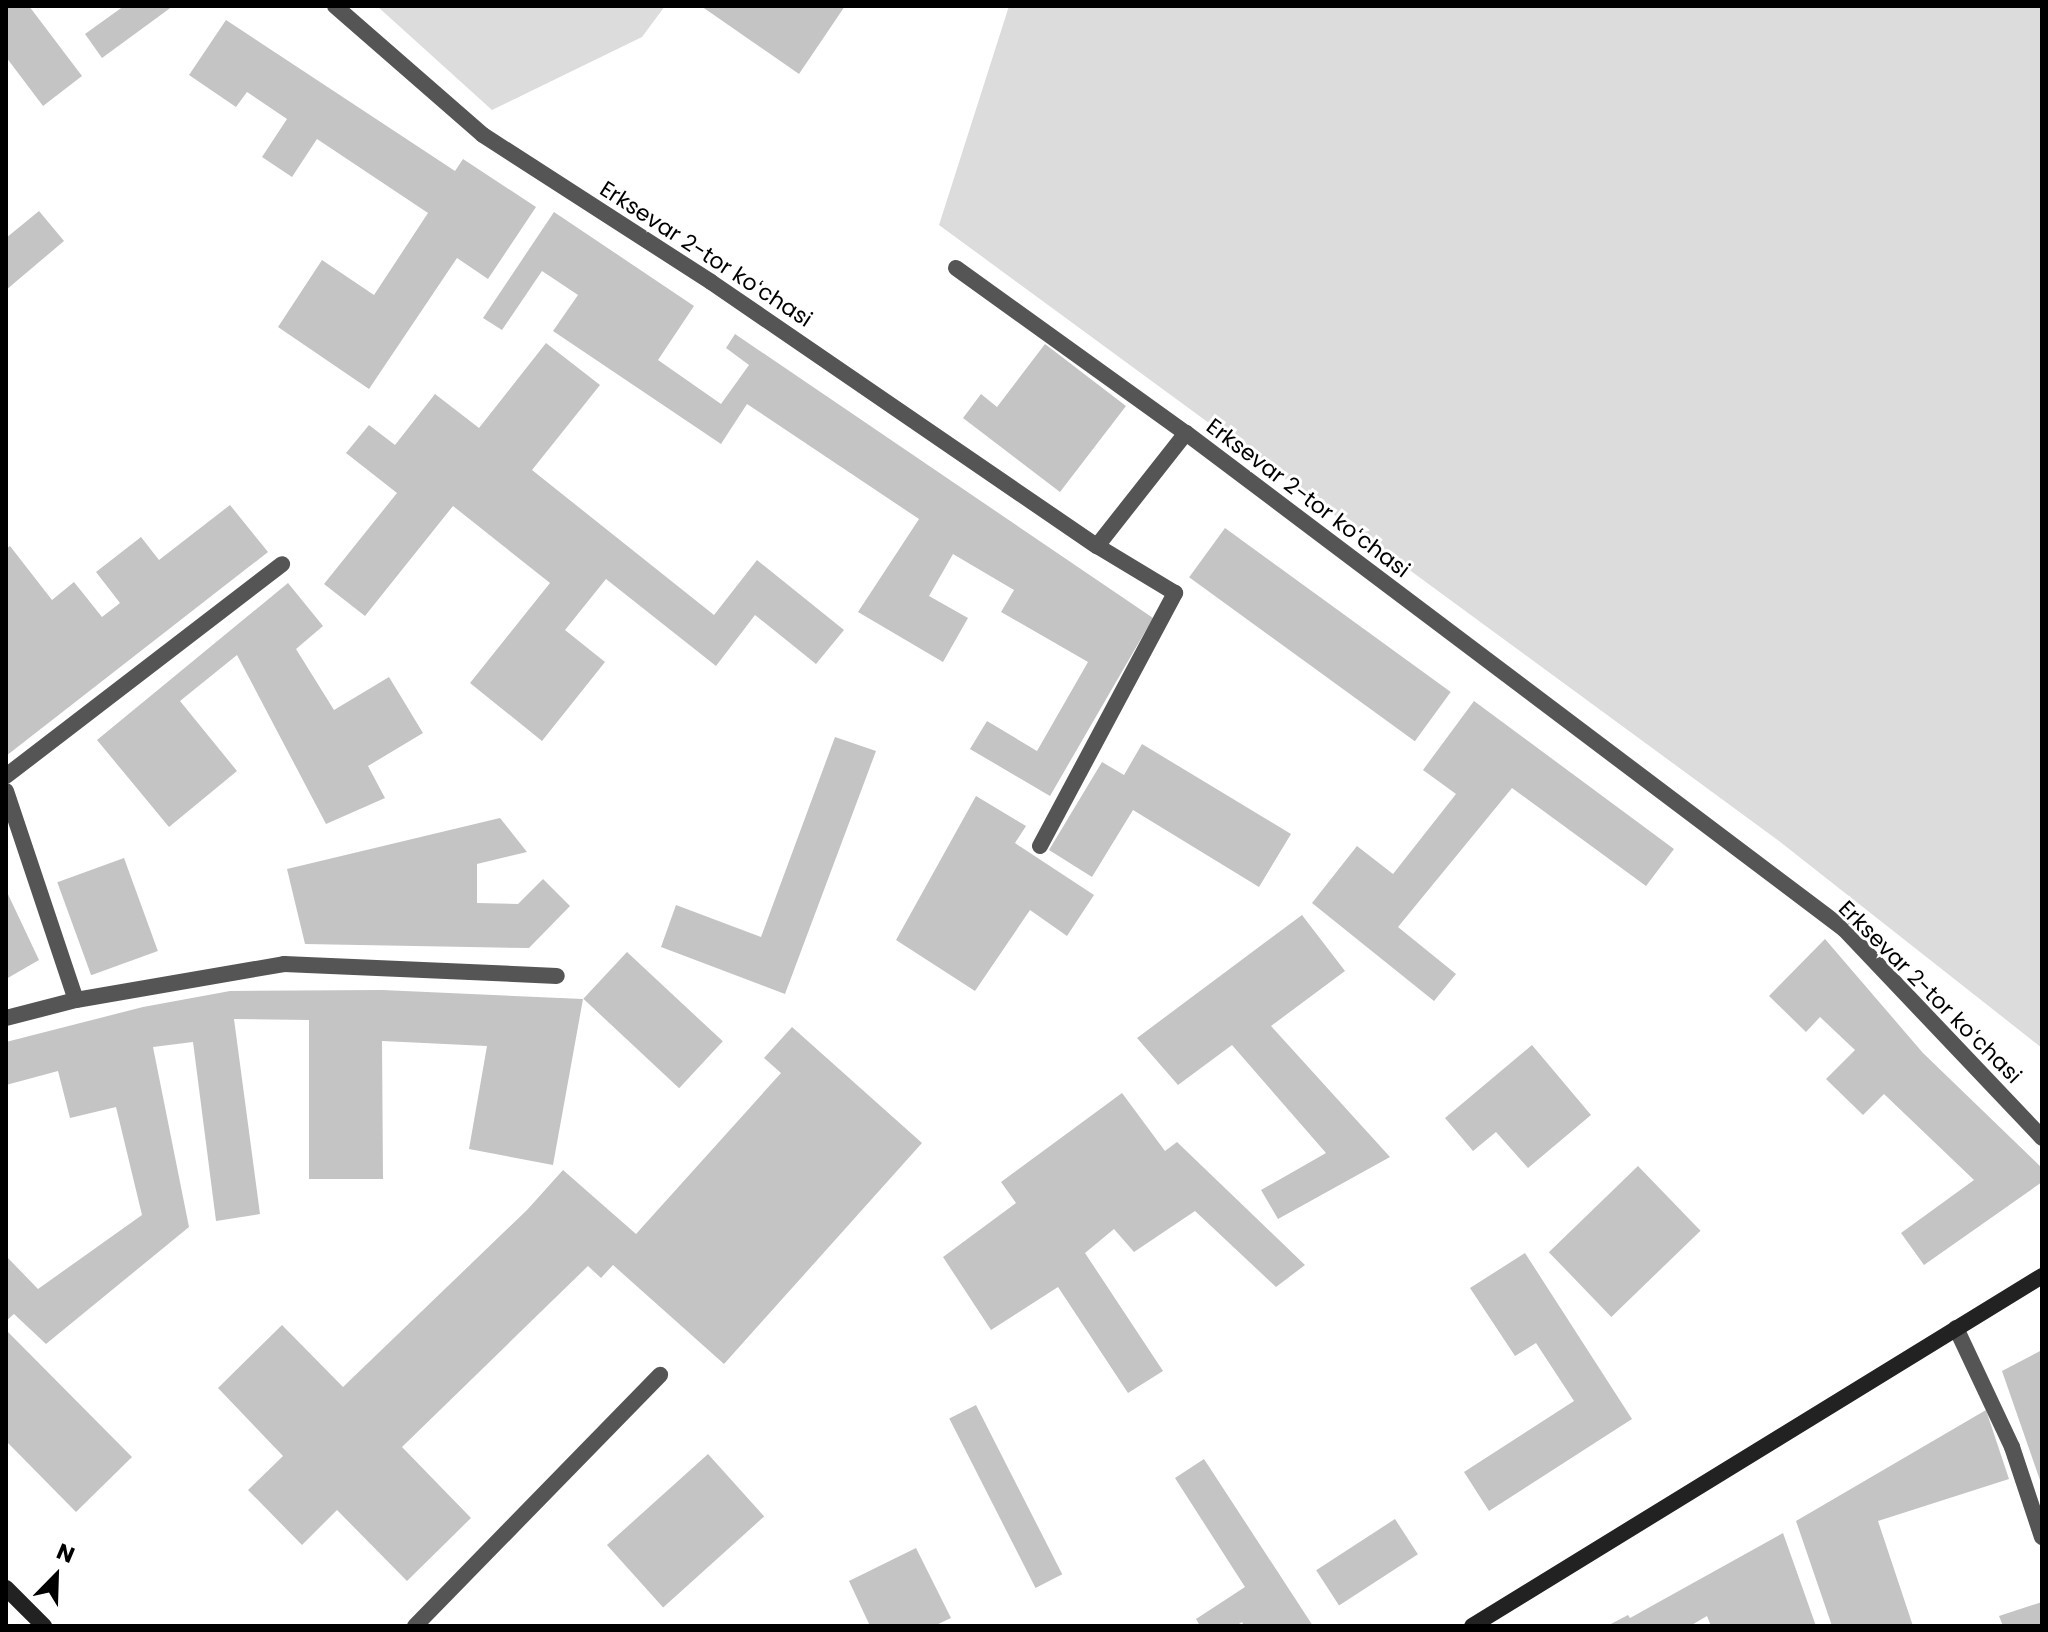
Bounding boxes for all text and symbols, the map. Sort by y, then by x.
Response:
street label: Erksevar 2-tor koʻchasi [595,175,817,333]
street label: Erksevar 2-tor koʻchasi [1201,413,1415,583]
street label: Erksevar 2-tor koʻchasi [1833,895,2027,1089]
north arrow [16,1536,96,1616]
text: N [52,1536,79,1571]

